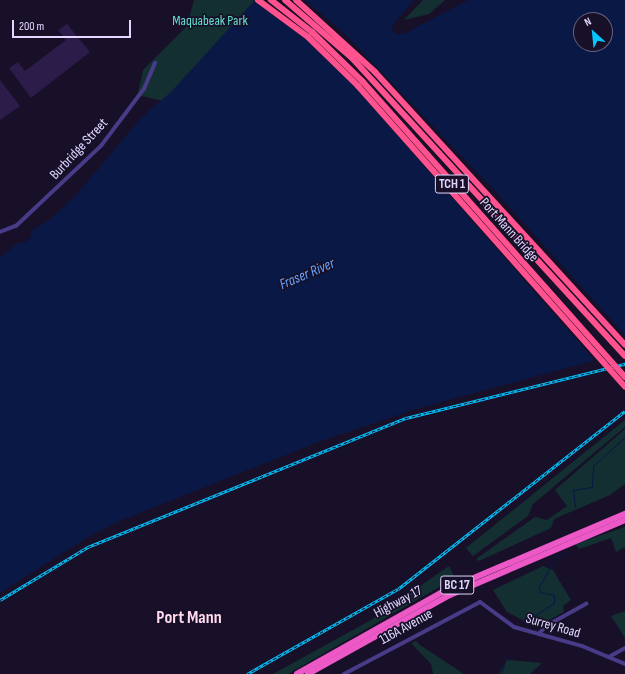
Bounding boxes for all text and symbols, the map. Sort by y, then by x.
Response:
scale bar [14,12,133,38]
north arrow [573,12,613,52]
park label: Maquabeak Park [172,13,248,29]
text: N [582,15,593,29]
text: 200 m [19,19,44,34]
street label: Burbridge Street [46,115,112,183]
road number: TCH 1 [434,173,470,195]
street label: Port Mann Bridge [476,195,542,265]
water label: Fraser River [277,254,337,294]
road number: BC 17 [440,574,474,596]
street label: Highway 17 [371,582,425,622]
street label: 116A Avenue [376,606,436,648]
district label: Port Mann [156,607,222,629]
street label: Surrey Road [524,610,582,642]

